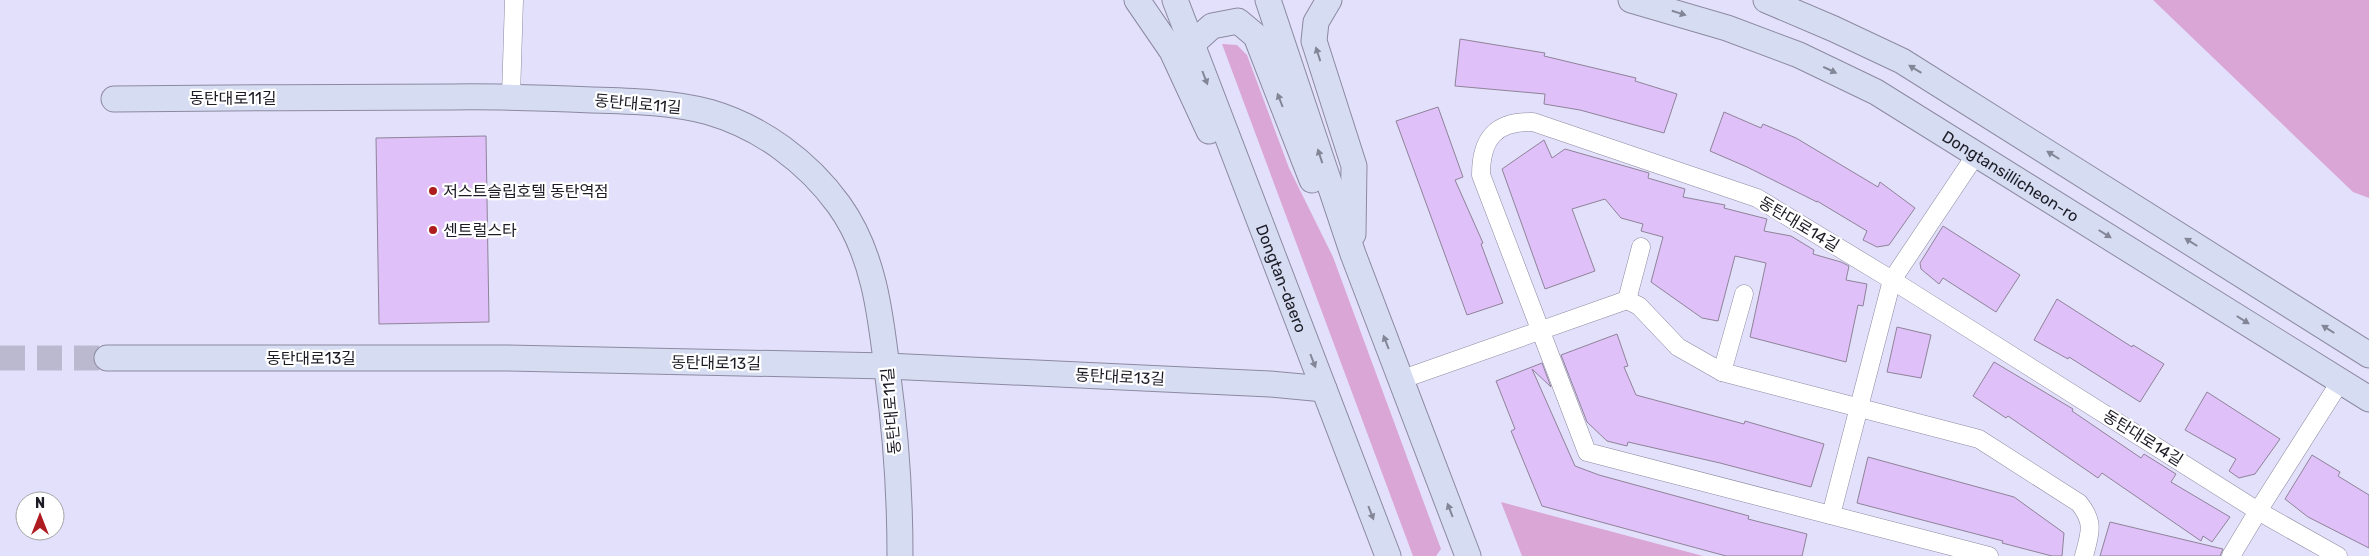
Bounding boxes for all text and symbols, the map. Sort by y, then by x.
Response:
one-way arrow [1671,9,1686,17]
one-way arrow [1314,46,1321,61]
one-way arrow [1909,65,1922,74]
one-way arrow [1823,66,1837,74]
one-way arrow [1201,71,1209,86]
street label: 동탄대로11길 [189,89,277,108]
street label: 동탄대로11길 [594,91,682,117]
one-way arrow [1276,92,1283,107]
street label: Dongtansillicheon-ro [1939,126,2082,226]
one-way arrow [1316,149,1323,164]
one-way arrow [2047,151,2060,160]
place label: 저스트슬립호텔 동탄역점 [443,182,609,201]
marker: 저스트슬립호텔 동탄역점 [427,185,439,197]
street label: 동탄대로14길 [1755,193,1843,255]
place label: 센트럴스타 [443,221,517,240]
street label: Dongtan-daero [1252,221,1311,335]
marker: 센트럴스타 [427,224,439,236]
one-way arrow [2098,229,2112,238]
one-way arrow [2184,238,2197,247]
one-way arrow [2236,316,2249,325]
one-way arrow [2321,325,2334,334]
one-way arrow [1382,335,1389,350]
street label: 동탄대로13길 [266,349,356,368]
street label: 동탄대로13길 [671,353,761,373]
one-way arrow [1309,354,1317,369]
street label: 동탄대로13길 [1075,365,1165,389]
street label: 동탄대로11길 [878,367,904,455]
street label: 동탄대로14길 [2100,406,2186,470]
north arrow [15,491,65,541]
text: N [35,495,45,512]
one-way arrow [1446,503,1453,518]
one-way arrow [1368,505,1375,520]

